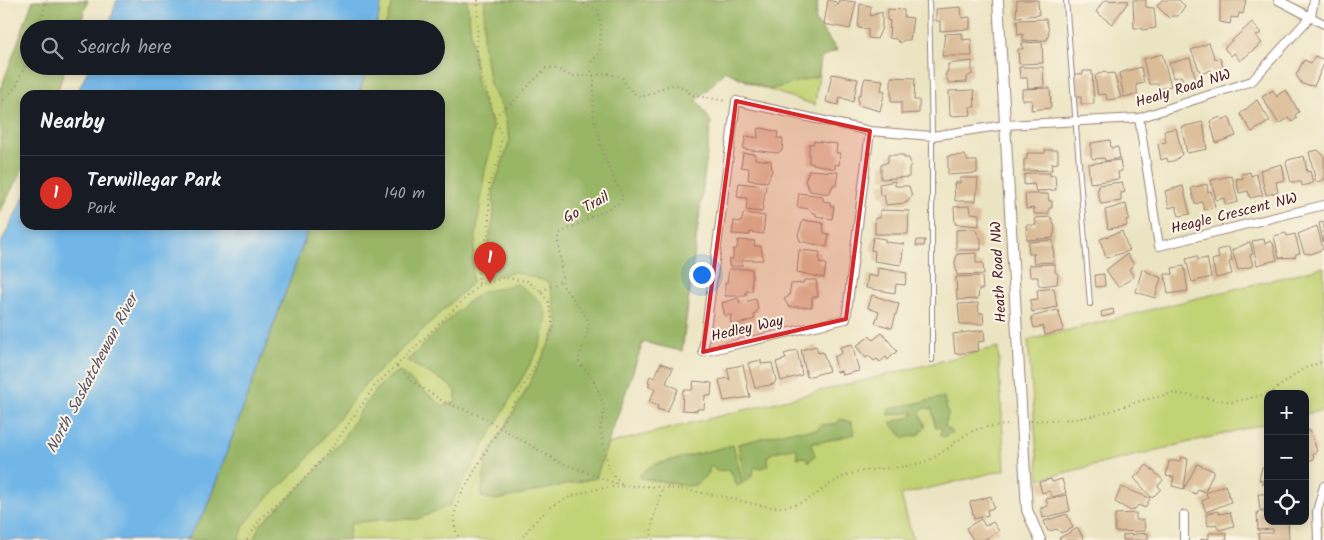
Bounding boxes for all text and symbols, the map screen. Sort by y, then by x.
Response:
search box [20,20,445,75]
text: Search here [78,33,172,63]
icon: search [38,34,66,62]
street label: Healy Road NW [1133,63,1234,115]
text: Nearby [40,106,105,139]
text: Terwillegar Park [87,166,221,196]
text: 1 [54,181,58,206]
text: 140 m [384,181,425,206]
street label: Go Trail [559,186,614,230]
street label: Heagle Crescent NW [1168,187,1300,241]
text: Park [87,196,116,221]
street label: Heath Road NW [984,220,1014,323]
pin: 1 [474,242,506,283]
your location [689,262,715,288]
water label: North Saskatchewan River [40,286,147,458]
street label: Hedley Way [709,309,787,349]
map controls [1264,390,1309,525]
button: + [1264,390,1309,435]
button: − [1264,435,1309,480]
button: locate [1264,480,1309,525]

